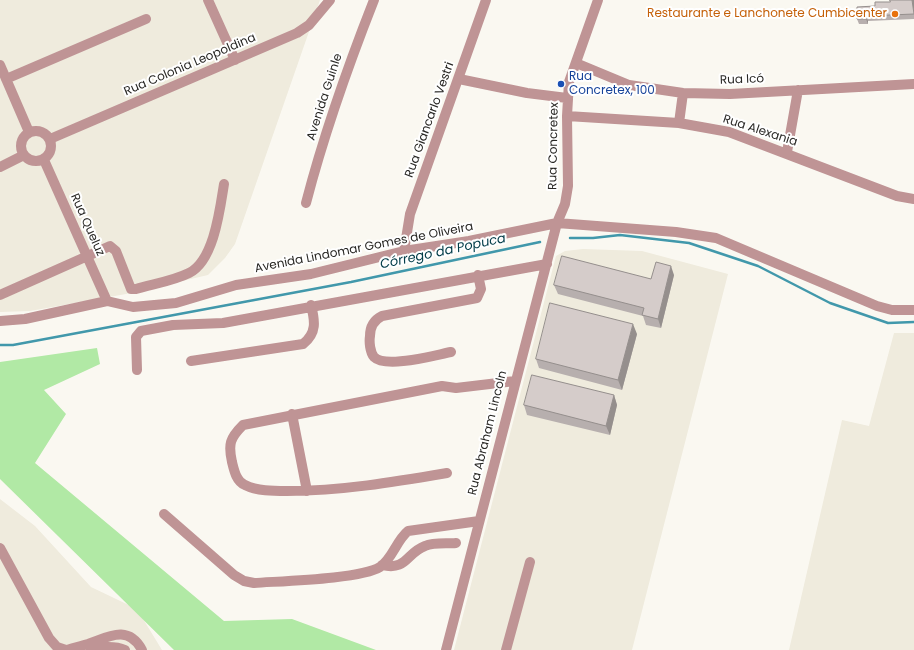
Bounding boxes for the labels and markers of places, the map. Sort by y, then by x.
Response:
place label: Restaurante e Lanchonete Cumbicenter [647,7,887,21]
marker: Restaurante e Lanchonete Cumbicenter [890,9,900,19]
place label: Rua Concretex, 100 [569,70,655,98]
marker: Rua Concretex, 100 [556,79,566,89]

